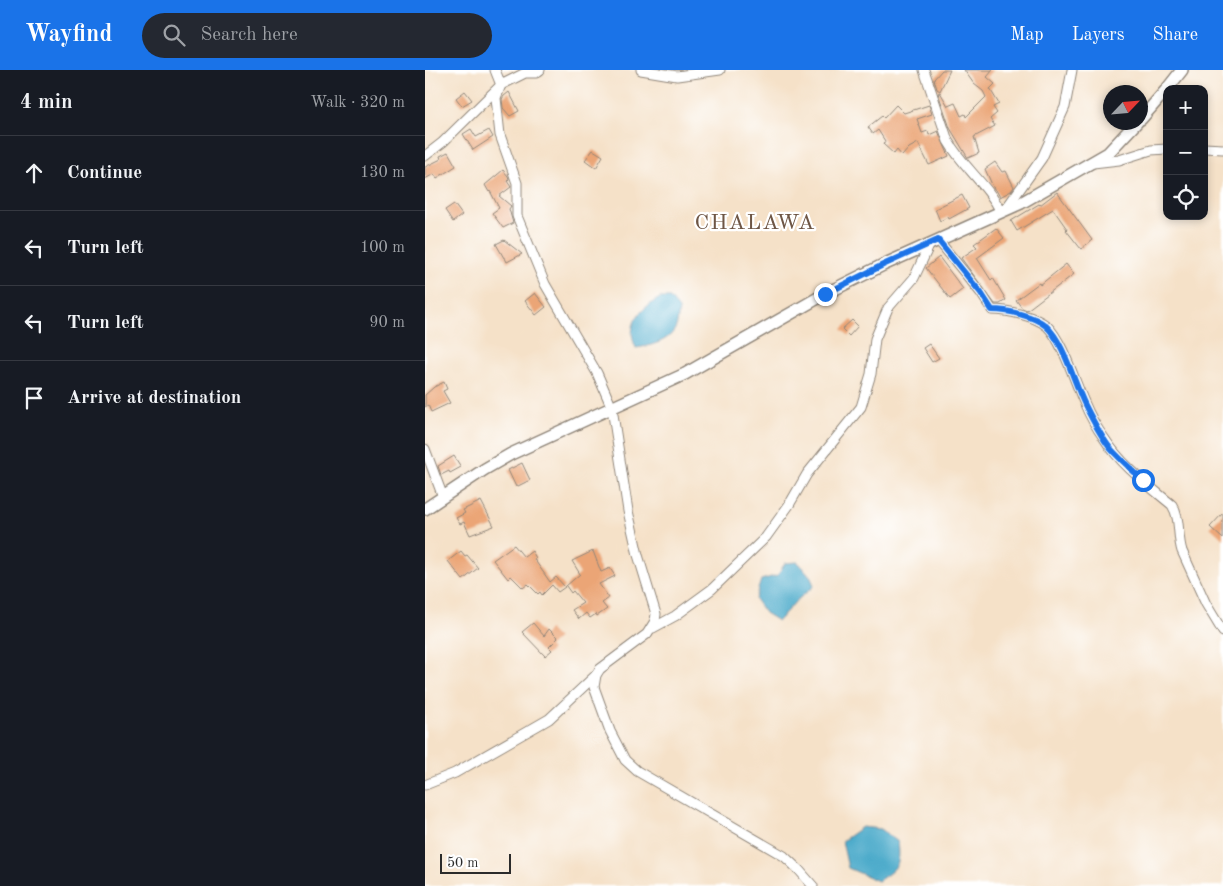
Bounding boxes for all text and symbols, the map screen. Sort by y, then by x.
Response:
search box [142,13,492,58]
icon: search [160,21,188,49]
text: Wayfind [25,23,112,47]
text: Search here [200,26,298,45]
text: Map [1010,26,1044,44]
text: Layers [1072,26,1124,44]
text: Share [1152,26,1198,44]
north arrow [1103,85,1148,130]
map controls [1163,85,1208,220]
button: + [1163,85,1208,130]
text: 4 min [20,92,73,113]
text: Walk · 320 m [310,95,405,111]
button: − [1163,130,1208,175]
icon: ahead [20,159,48,187]
text: Continue [67,164,142,183]
text: 130 m [360,165,405,181]
button: locate [1163,175,1208,220]
district label: CHALAWA [695,212,815,234]
icon: left [20,234,48,262]
text: Turn left [67,239,144,258]
text: 100 m [360,240,405,256]
route end [814,283,837,306]
icon: left [20,309,48,337]
text: Turn left [67,314,144,333]
text: 90 m [369,315,405,331]
icon: arrive [20,384,48,412]
text: Arrive at destination [67,389,241,408]
route start [1132,469,1155,492]
scale bar [440,851,511,874]
text: 50 m [447,856,478,870]

